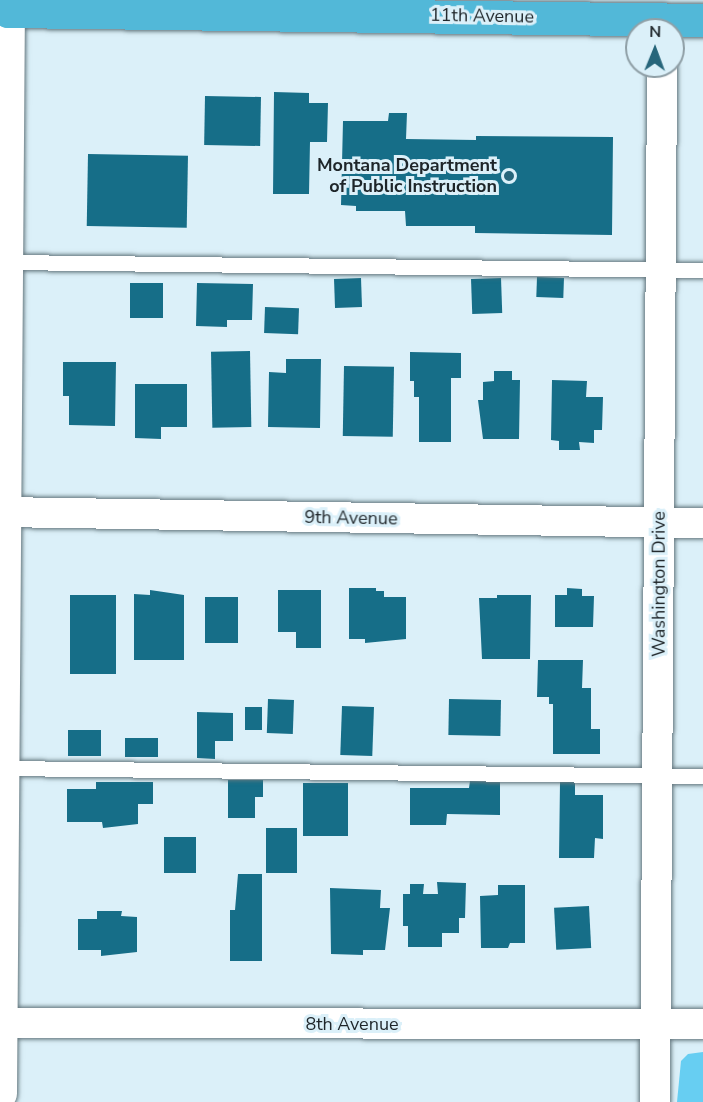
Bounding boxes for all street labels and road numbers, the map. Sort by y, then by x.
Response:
street label: 11th Avenue [430,4,534,28]
street label: 9th Avenue [304,506,398,530]
street label: Washington Drive [648,511,670,657]
street label: 8th Avenue [305,1013,399,1035]

